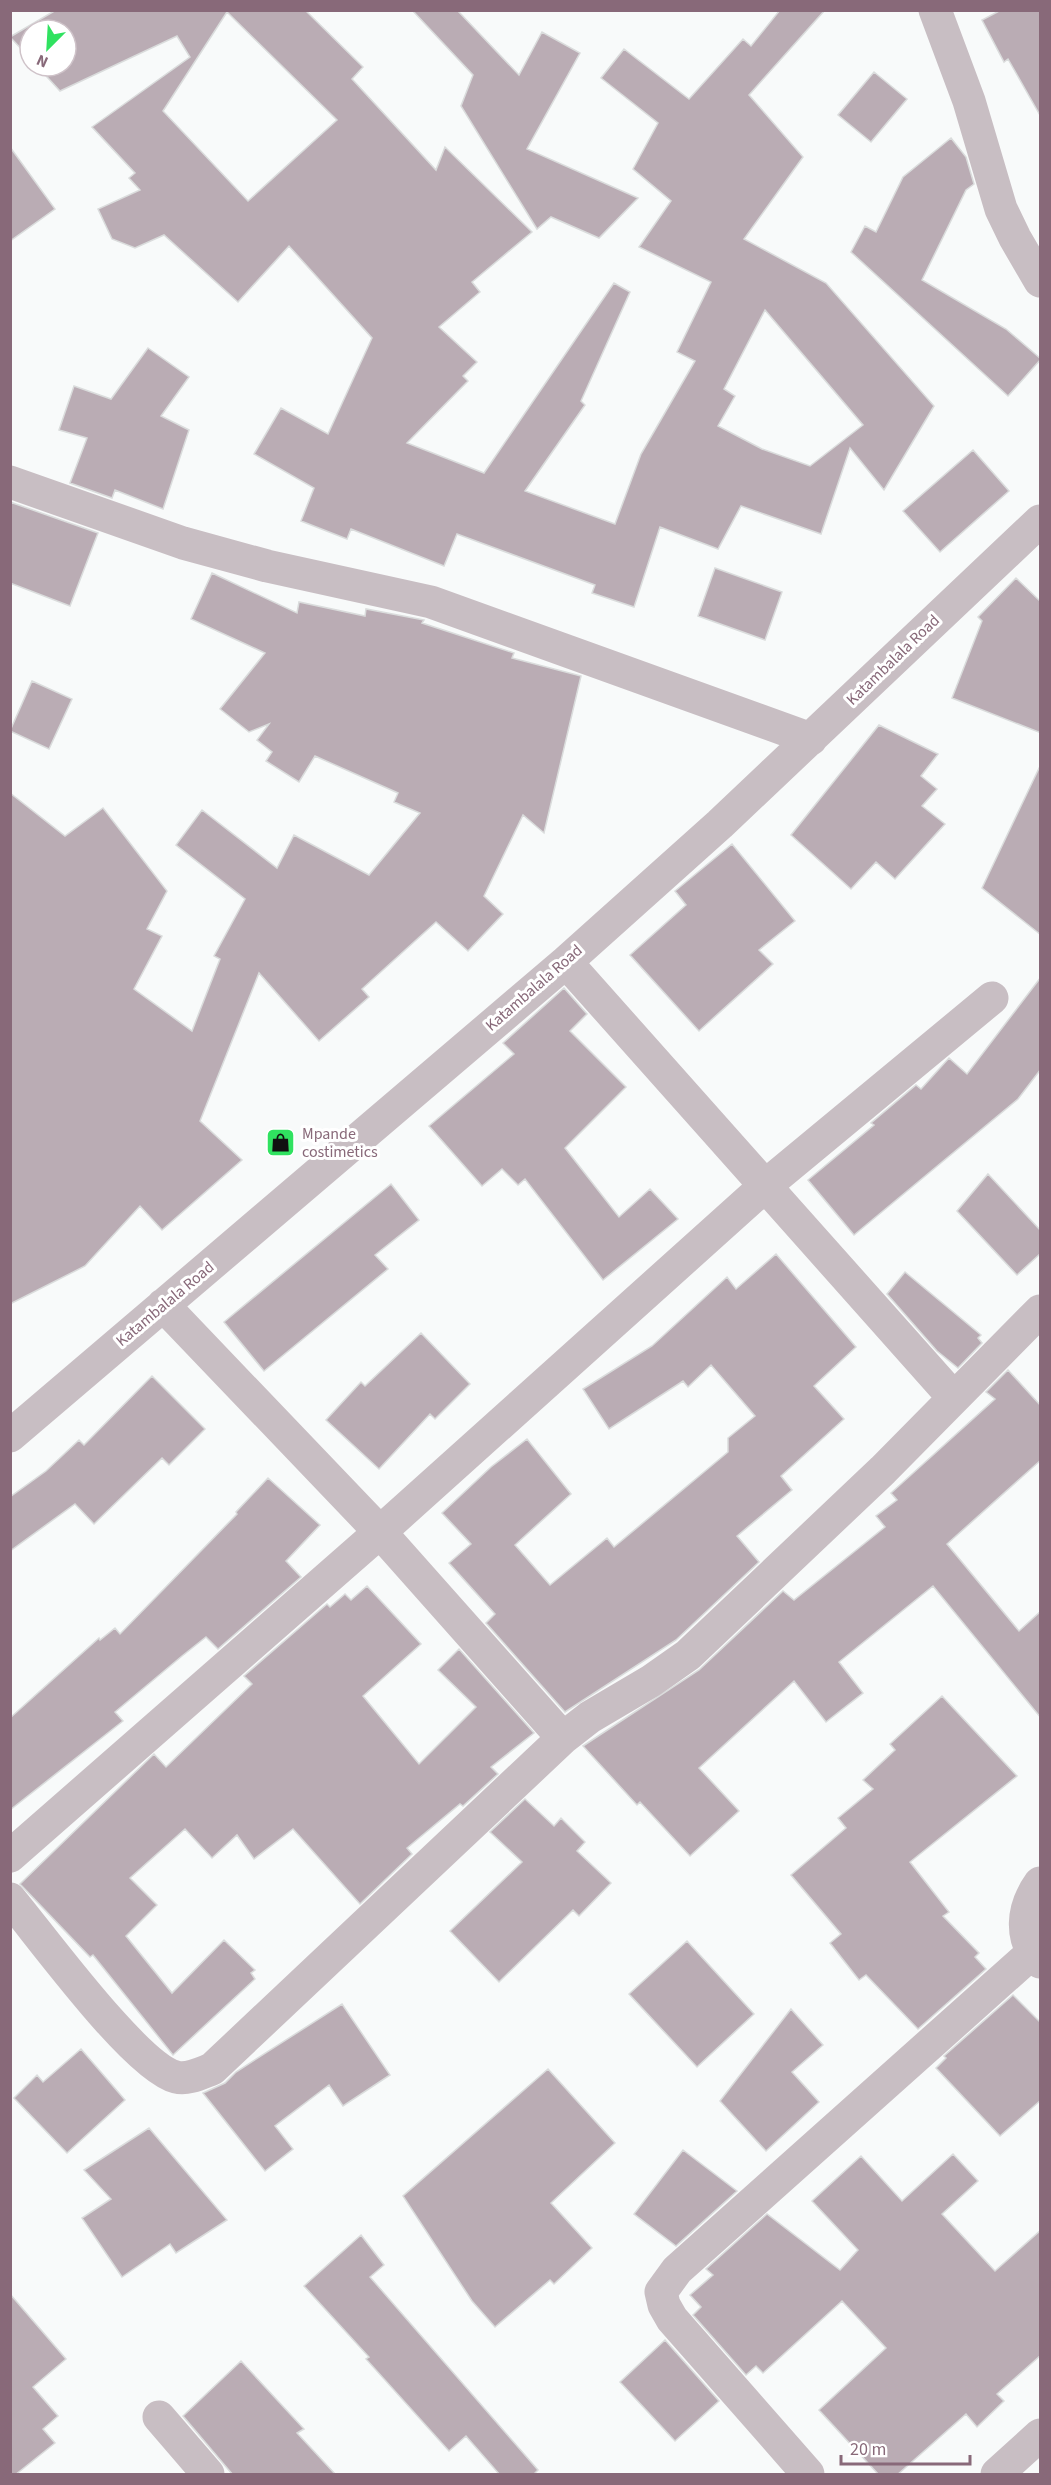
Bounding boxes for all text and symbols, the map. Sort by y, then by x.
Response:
north arrow [18,18,78,78]
text: N [33,49,52,73]
street label: Katambalala Road [841,610,945,710]
street label: Katambalala Road [481,940,587,1036]
place label: Mpande costimetics [302,1123,378,1163]
shop icon: Mpande costimetics [265,1127,297,1159]
street label: Katambalala Road [111,1256,219,1352]
scale bar [841,2428,970,2466]
text: 20 m [850,2437,886,2462]

